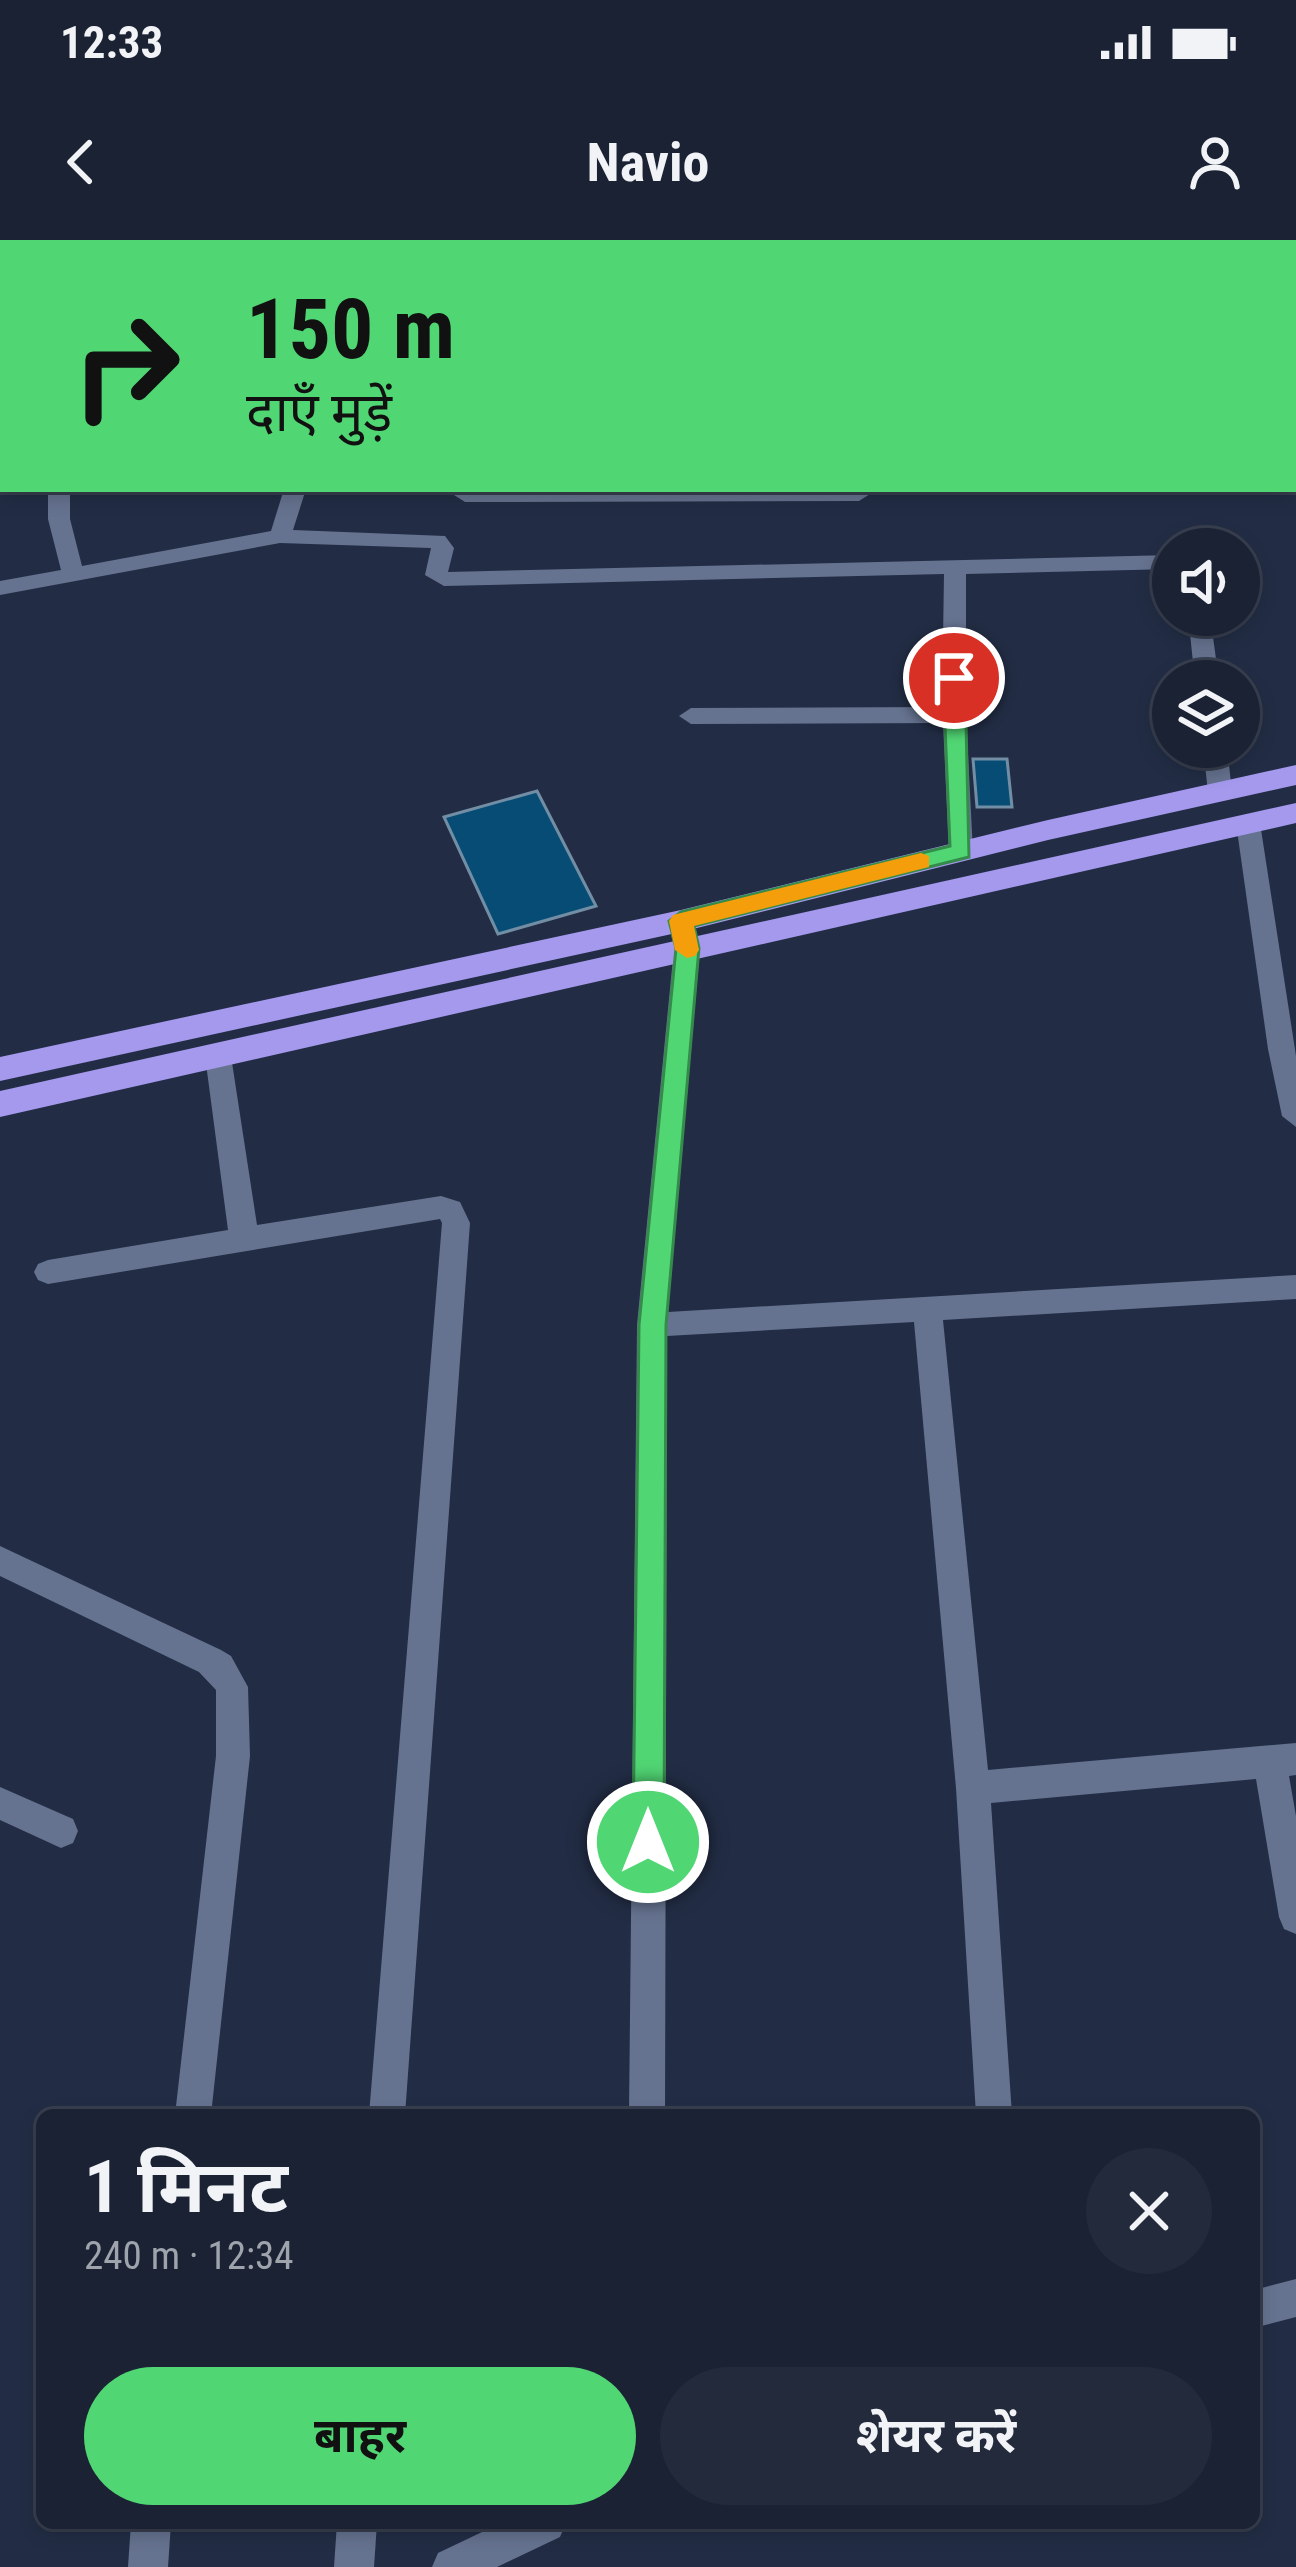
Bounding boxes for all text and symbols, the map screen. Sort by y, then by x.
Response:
text: 12:33 [60,16,163,69]
icon: back [48,129,114,195]
icon: person [1182,129,1248,195]
text: Navio [587,131,709,194]
text: 150 m [246,280,455,379]
icon: right [48,288,204,444]
text: दाएँ मुड़ें [246,381,392,444]
map controls [1152,528,1260,768]
button: sound [1152,528,1260,636]
pin [903,627,1005,729]
icon: arrive [921,645,987,711]
button: layers [1152,660,1260,768]
position arrow [585,1779,711,1905]
text: 1 मिनट [84,2145,288,2230]
button: close [1086,2148,1212,2274]
text: 240 m · 12:34 [84,2233,294,2279]
button: बाहर [84,2367,636,2505]
button: शेयर करें [660,2367,1212,2505]

